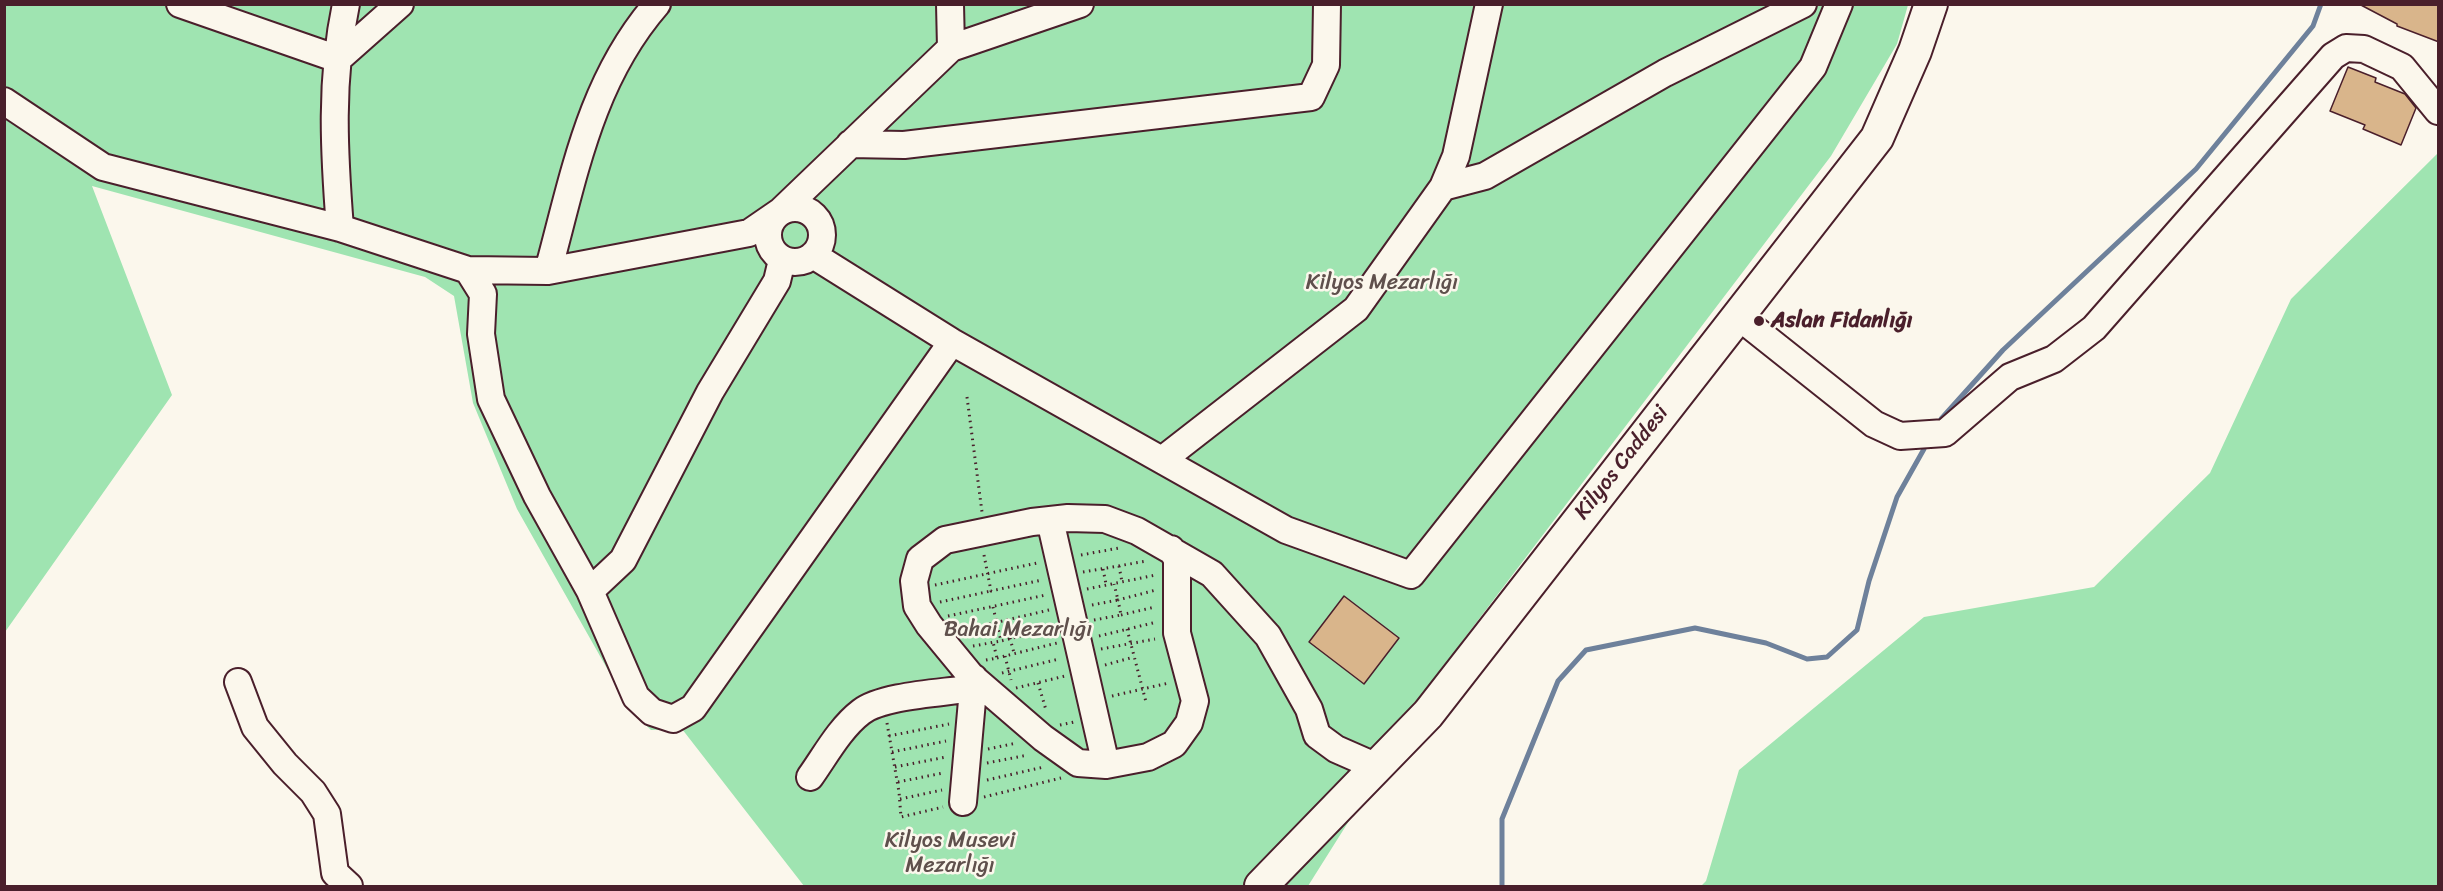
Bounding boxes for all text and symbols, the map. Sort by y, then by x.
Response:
park label: Kilyos Mezarlığı [1306,270,1458,296]
place label: Aslan Fidanlığı [1771,308,1913,334]
marker: Aslan Fidanlığı [1752,314,1766,328]
street label: Kilyos Caddesi [1569,401,1675,525]
park label: Bahai Mezarlığı [944,617,1092,643]
park label: Kilyos Musevi Mezarlığı [885,828,1015,879]

